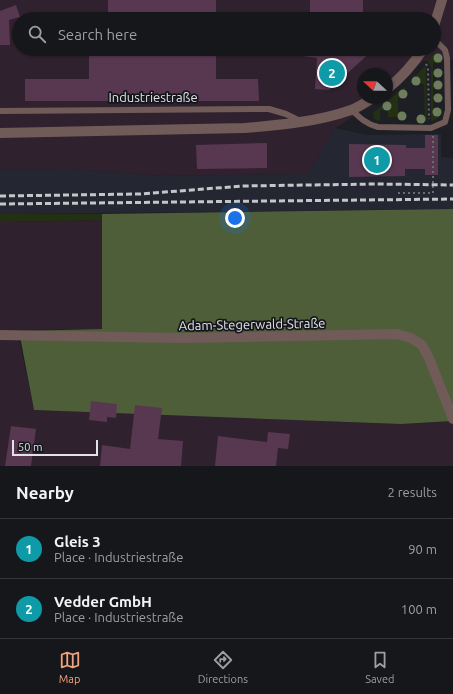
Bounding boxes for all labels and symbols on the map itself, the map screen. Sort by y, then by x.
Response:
pin: 2 [319,58,345,88]
north arrow [357,68,393,104]
street label: Industriestraße [108,90,198,104]
pin: 1 [364,145,390,175]
your location [225,208,245,228]
street label: Adam-Stegerwald-Straße [179,316,325,332]
scale bar [12,438,98,457]

